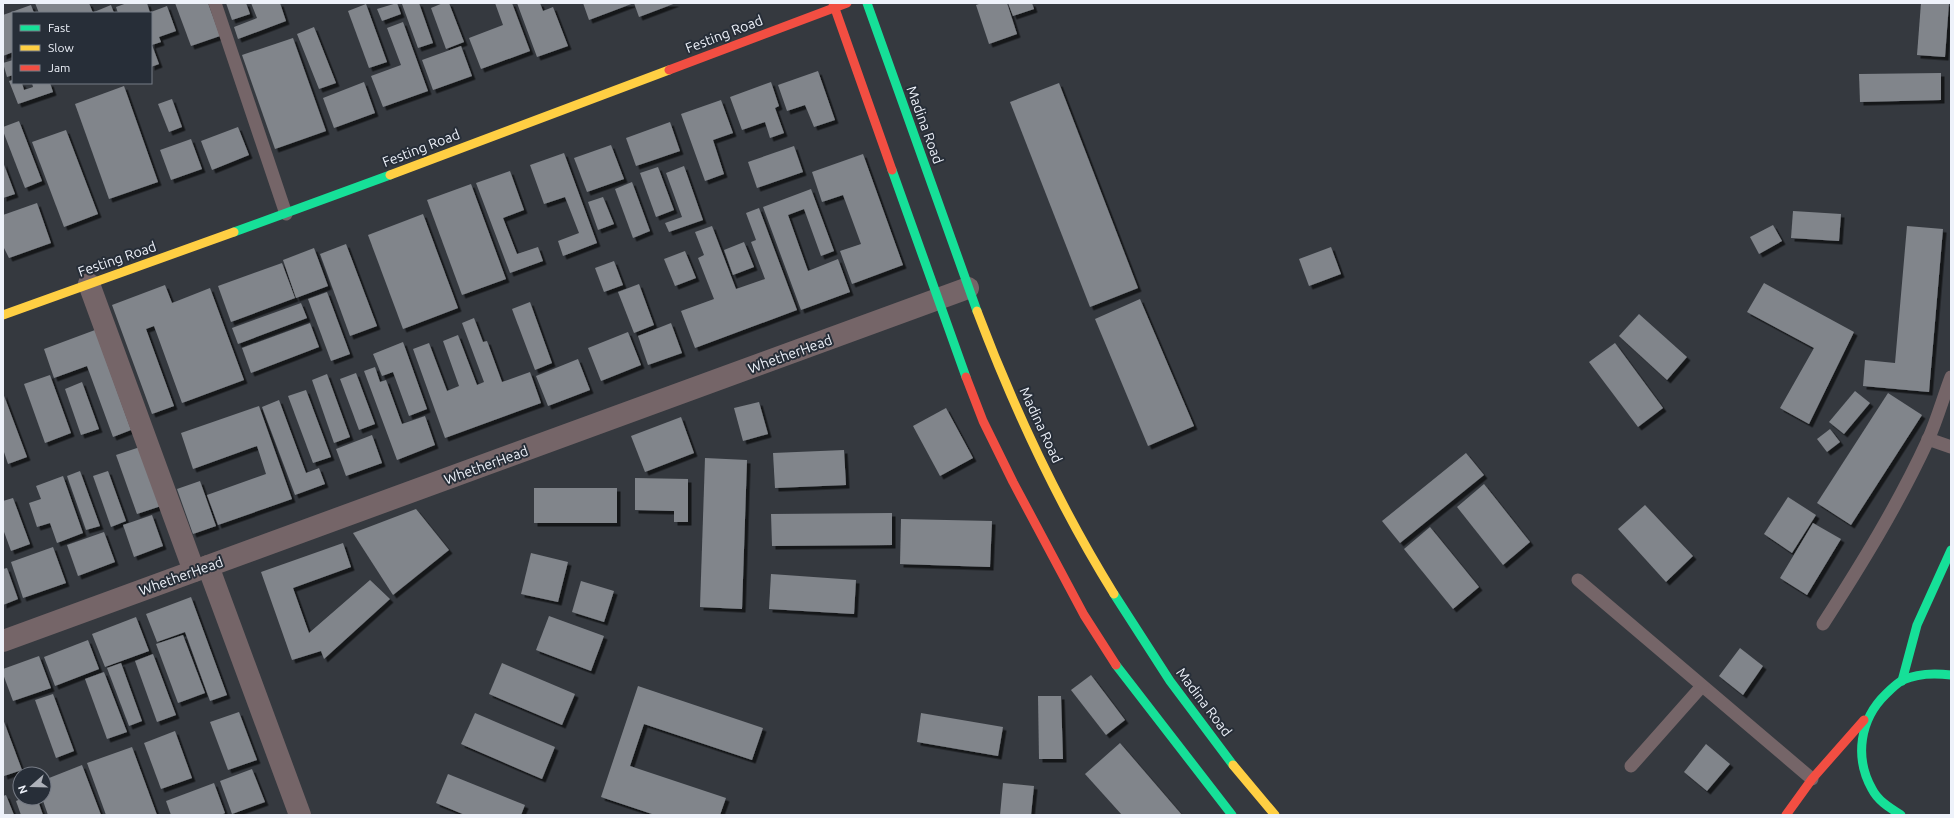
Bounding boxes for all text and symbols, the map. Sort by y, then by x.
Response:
legend [12,12,152,84]
street label: Festing Road [683,12,765,56]
text: Fast [48,21,70,34]
text: Slow [48,41,74,54]
text: Jam [48,61,70,74]
street label: Madina Road [904,84,946,166]
street label: Festing Road [380,126,462,170]
street label: Festing Road [76,238,158,280]
street label: WhetherHead [746,331,834,377]
street label: Madina Road [1017,385,1065,465]
street label: WhetherHead [442,442,530,488]
street label: WhetherHead [137,553,225,599]
street label: Madina Road [1173,665,1235,739]
north arrow [12,766,52,806]
text: N [16,784,30,795]

